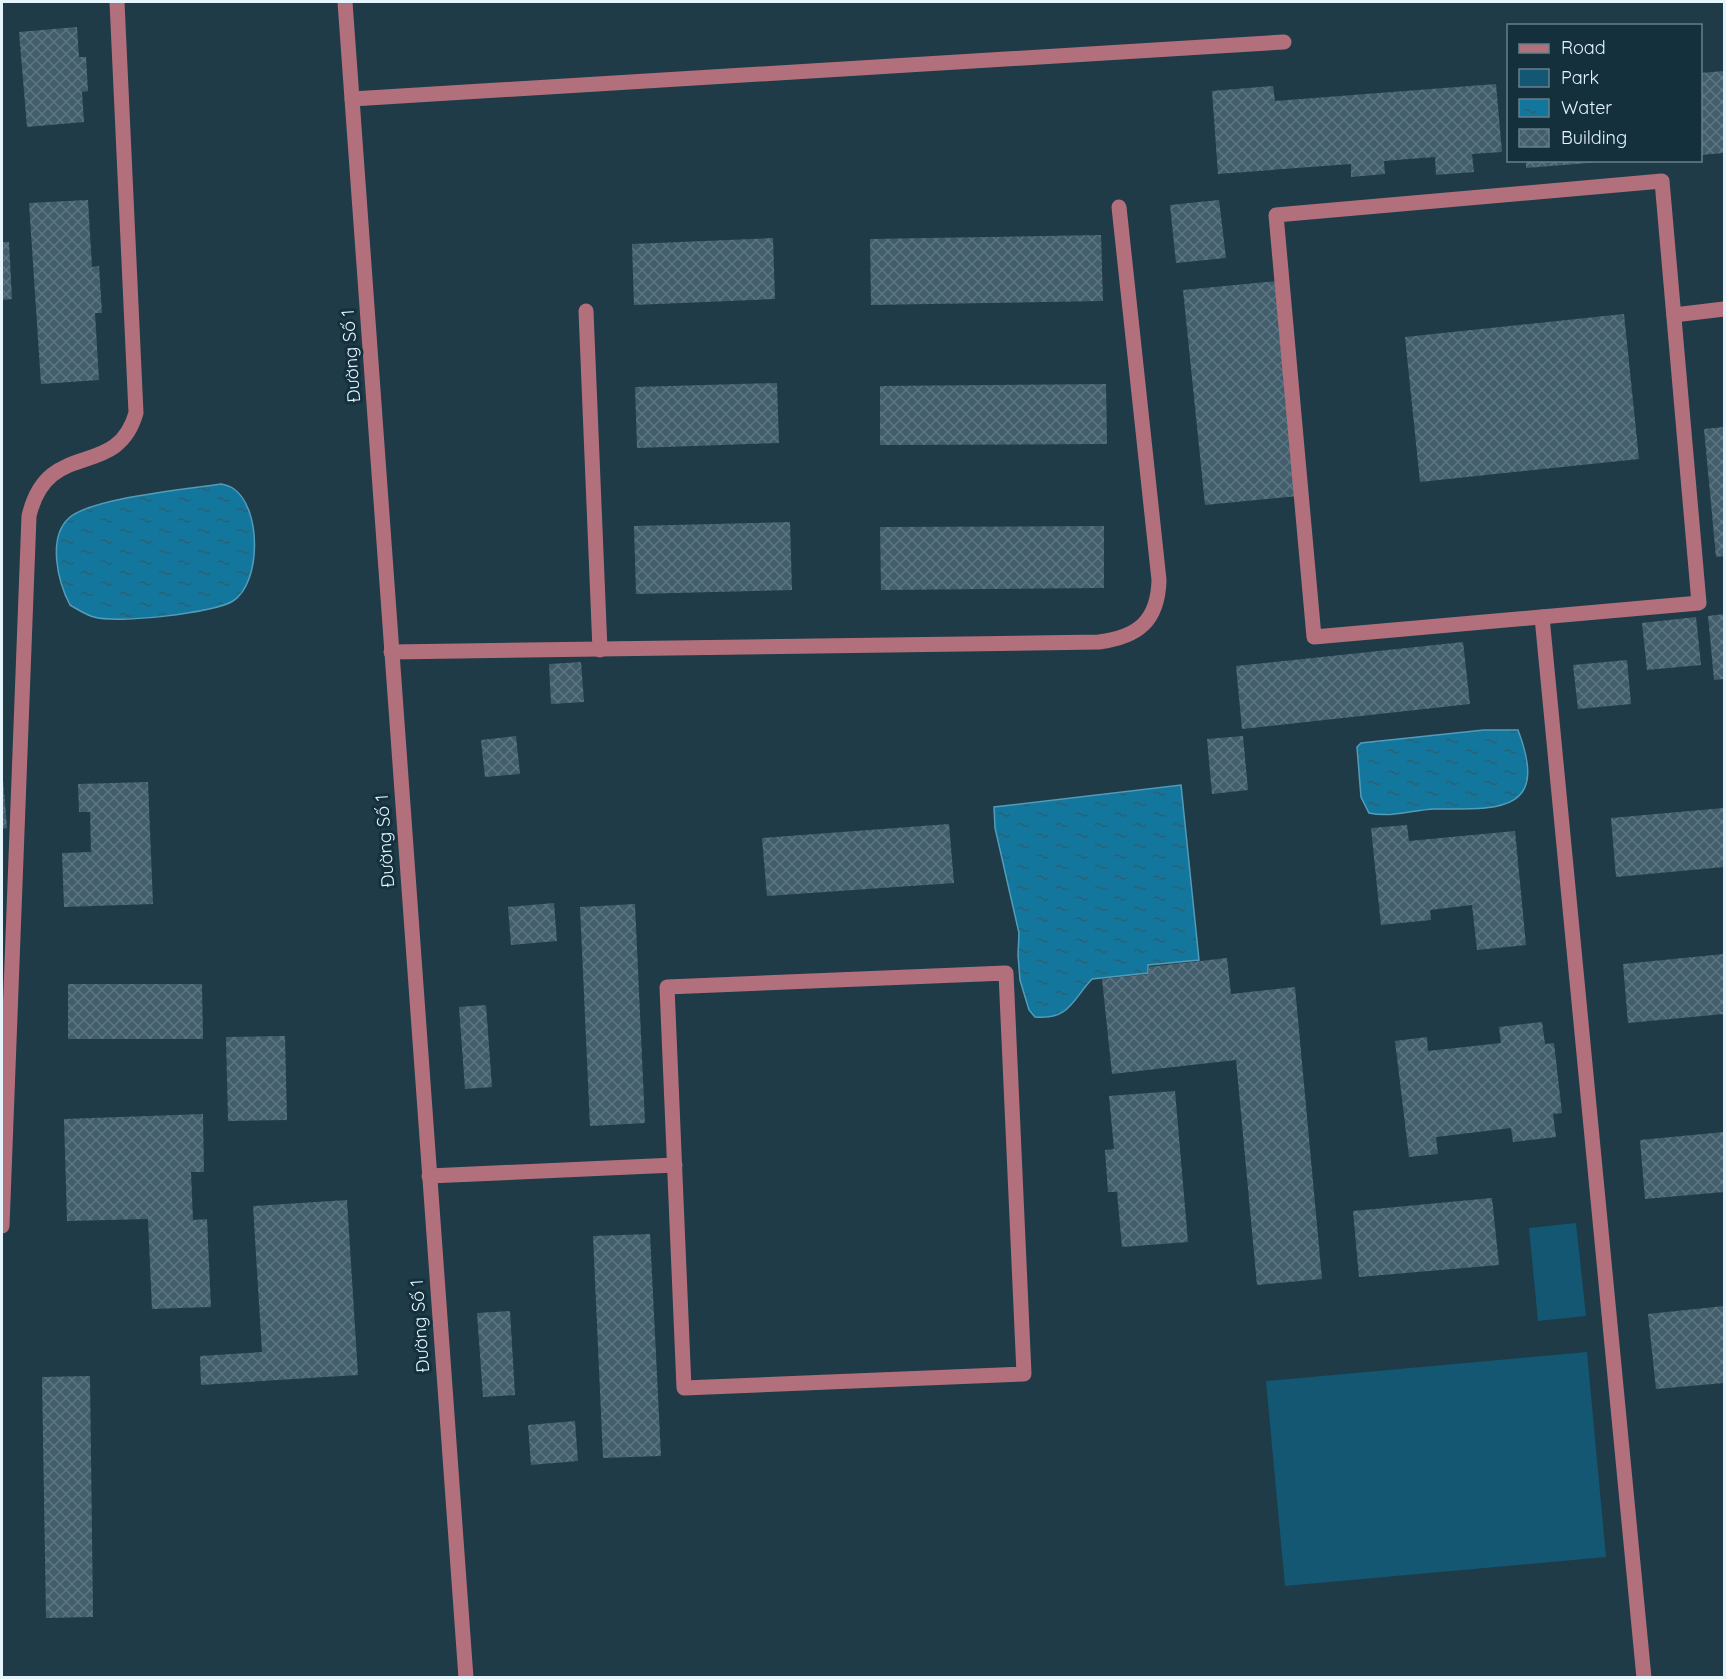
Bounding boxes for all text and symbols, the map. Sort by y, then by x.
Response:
legend [1507,24,1702,162]
text: Road [1561,36,1606,59]
text: Park [1561,66,1599,89]
text: Water [1561,96,1612,119]
text: Building [1561,126,1627,149]
street label: Đường Số 1 [336,309,365,403]
street label: Đường Số 1 [370,794,399,888]
street label: Đường Số 1 [405,1279,434,1373]

